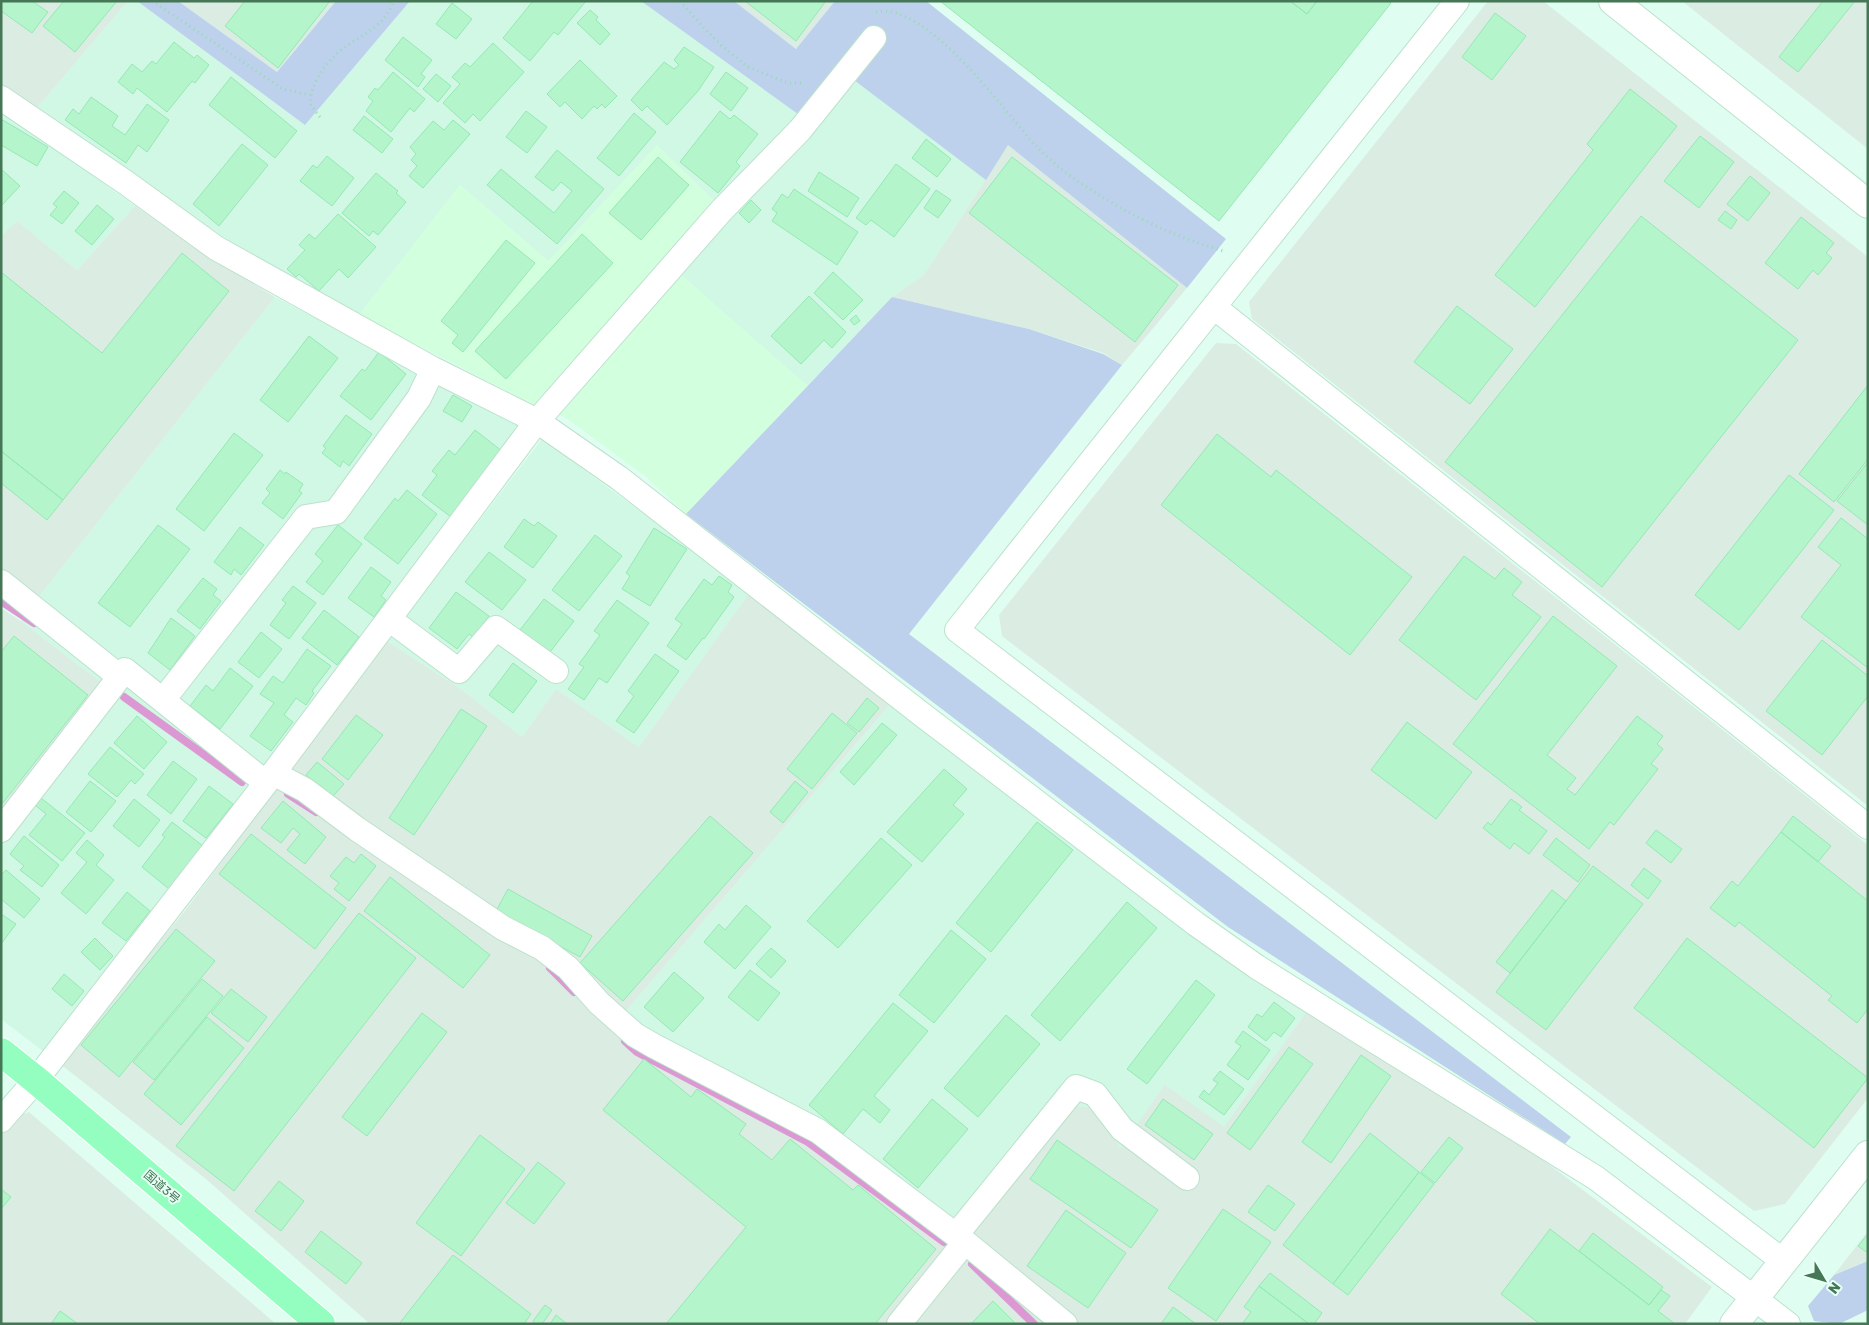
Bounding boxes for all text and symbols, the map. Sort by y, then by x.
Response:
street label: 国道3号 [141,1168,183,1206]
north arrow [1799,1255,1849,1305]
text: N [1824,1278,1844,1297]

